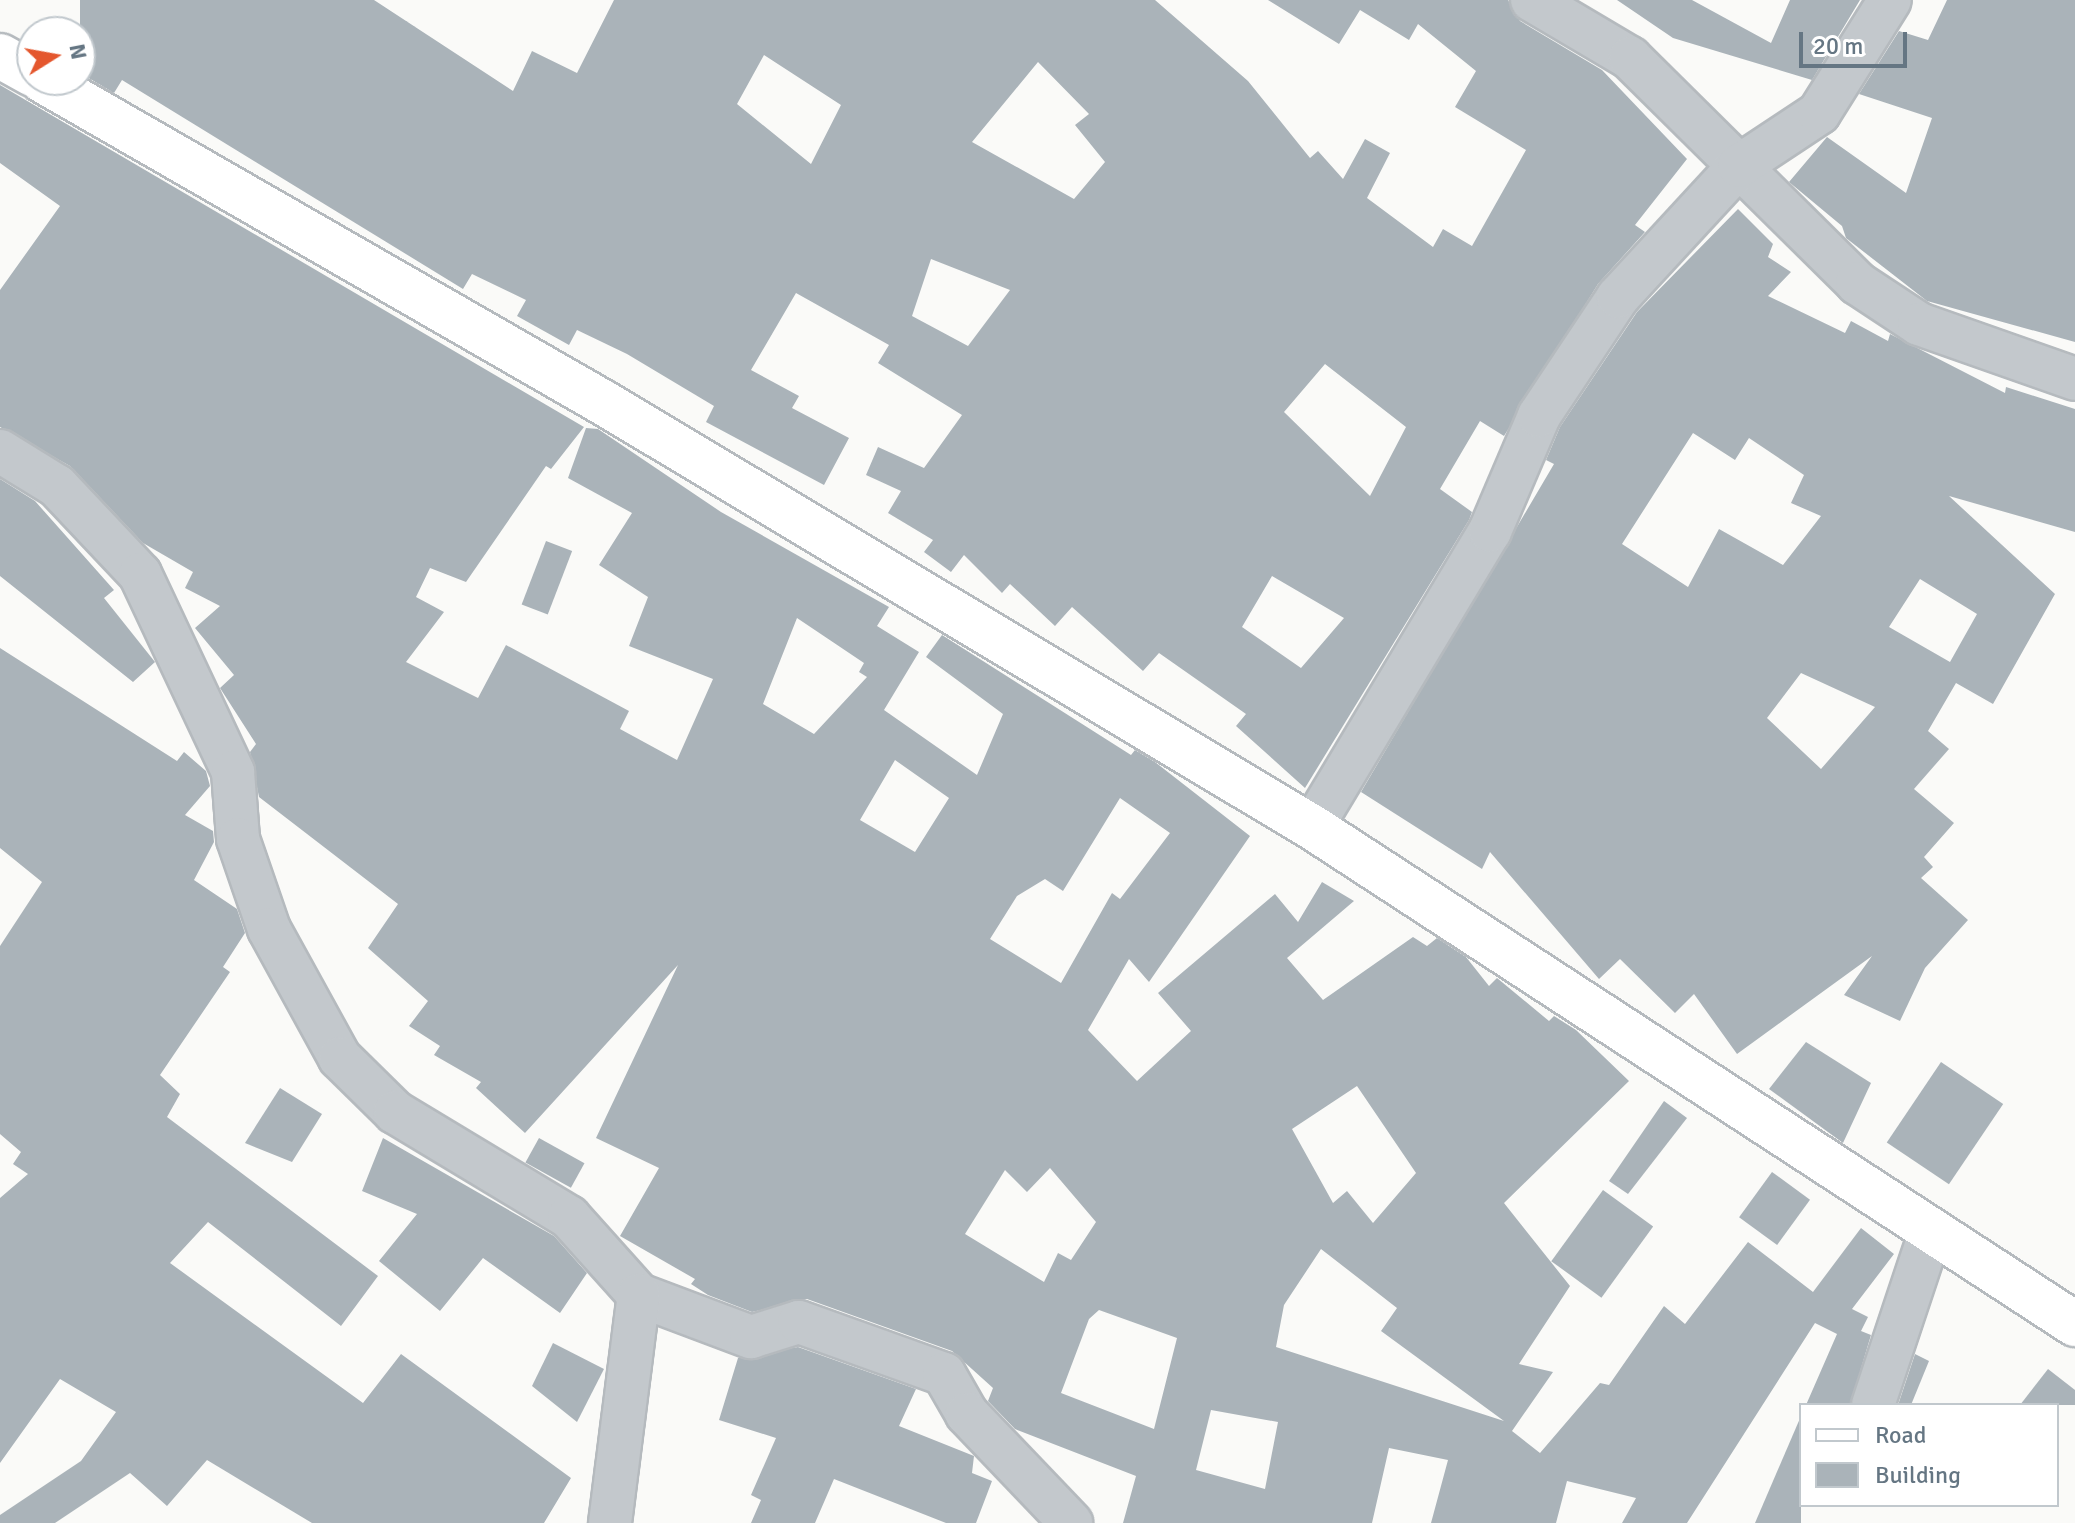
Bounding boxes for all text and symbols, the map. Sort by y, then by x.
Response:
north arrow [16,16,96,96]
scale bar [1803,16,1911,66]
text: 20 m [1813,31,1863,61]
text: N [63,42,93,62]
legend [1799,1403,2059,1507]
text: Road [1875,1420,1926,1450]
text: Building [1875,1460,1961,1490]

